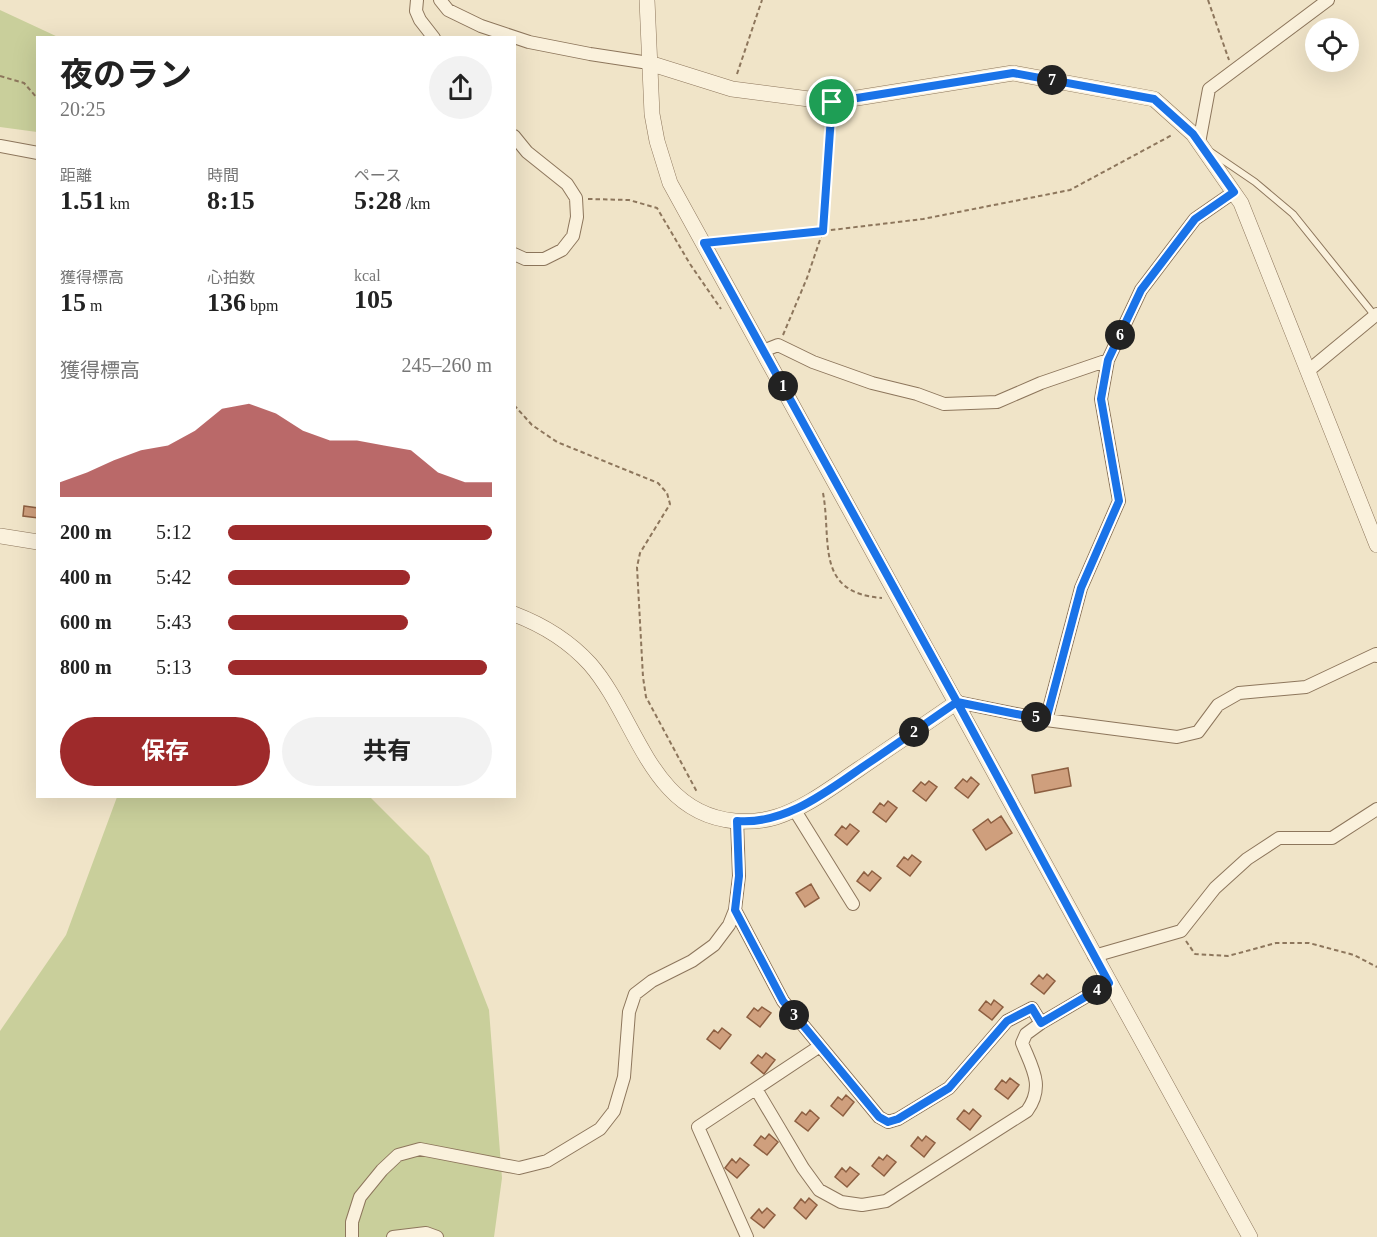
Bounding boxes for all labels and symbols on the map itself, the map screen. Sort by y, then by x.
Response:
pin: 7 [1037,65,1067,95]
pin [806,76,857,127]
pin: 6 [1105,320,1135,350]
pin: 1 [768,371,798,401]
pin: 5 [1021,702,1051,732]
pin: 2 [899,717,929,747]
pin: 4 [1082,975,1112,1005]
pin: 3 [779,1000,809,1030]

